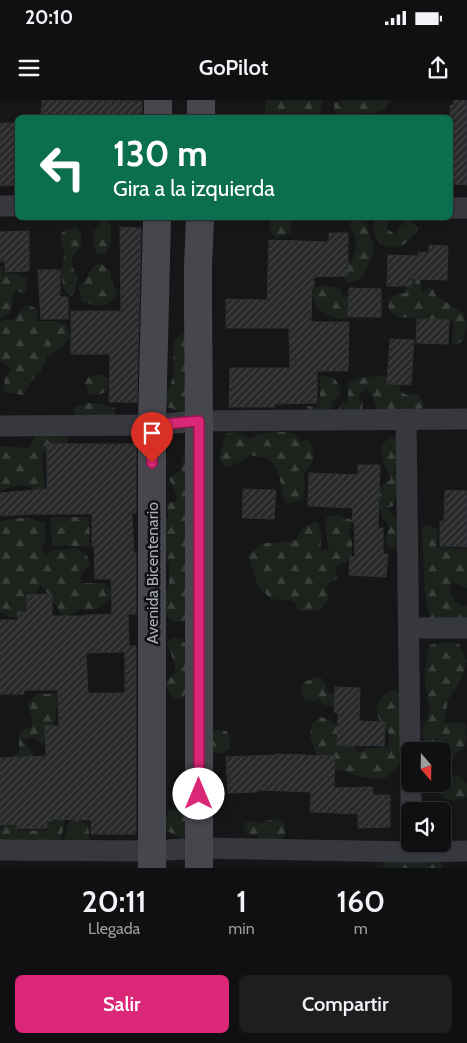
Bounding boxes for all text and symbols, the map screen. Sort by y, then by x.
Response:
text: 20:10 [25,6,73,29]
icon: menu [15,54,43,82]
text: GoPilot [199,54,268,81]
icon: share [424,54,452,82]
text: 130 m [113,132,208,175]
icon: left [30,135,95,200]
text: Gira a la izquierda [113,175,275,202]
pin [131,412,173,463]
icon: arrive [138,419,166,447]
street label: Avenida Bicentenario [143,502,162,644]
north arrow [401,742,451,792]
map controls [401,742,451,852]
position arrow [172,767,224,819]
button: sound [401,802,451,852]
text: 20:11 [82,883,146,920]
text: 1 [236,883,247,920]
text: 160 [337,883,385,920]
text: Llegada [88,919,140,938]
text: min [228,919,255,938]
text: m [354,919,368,938]
button: Salir [15,975,229,1033]
button: Compartir [239,975,452,1033]

